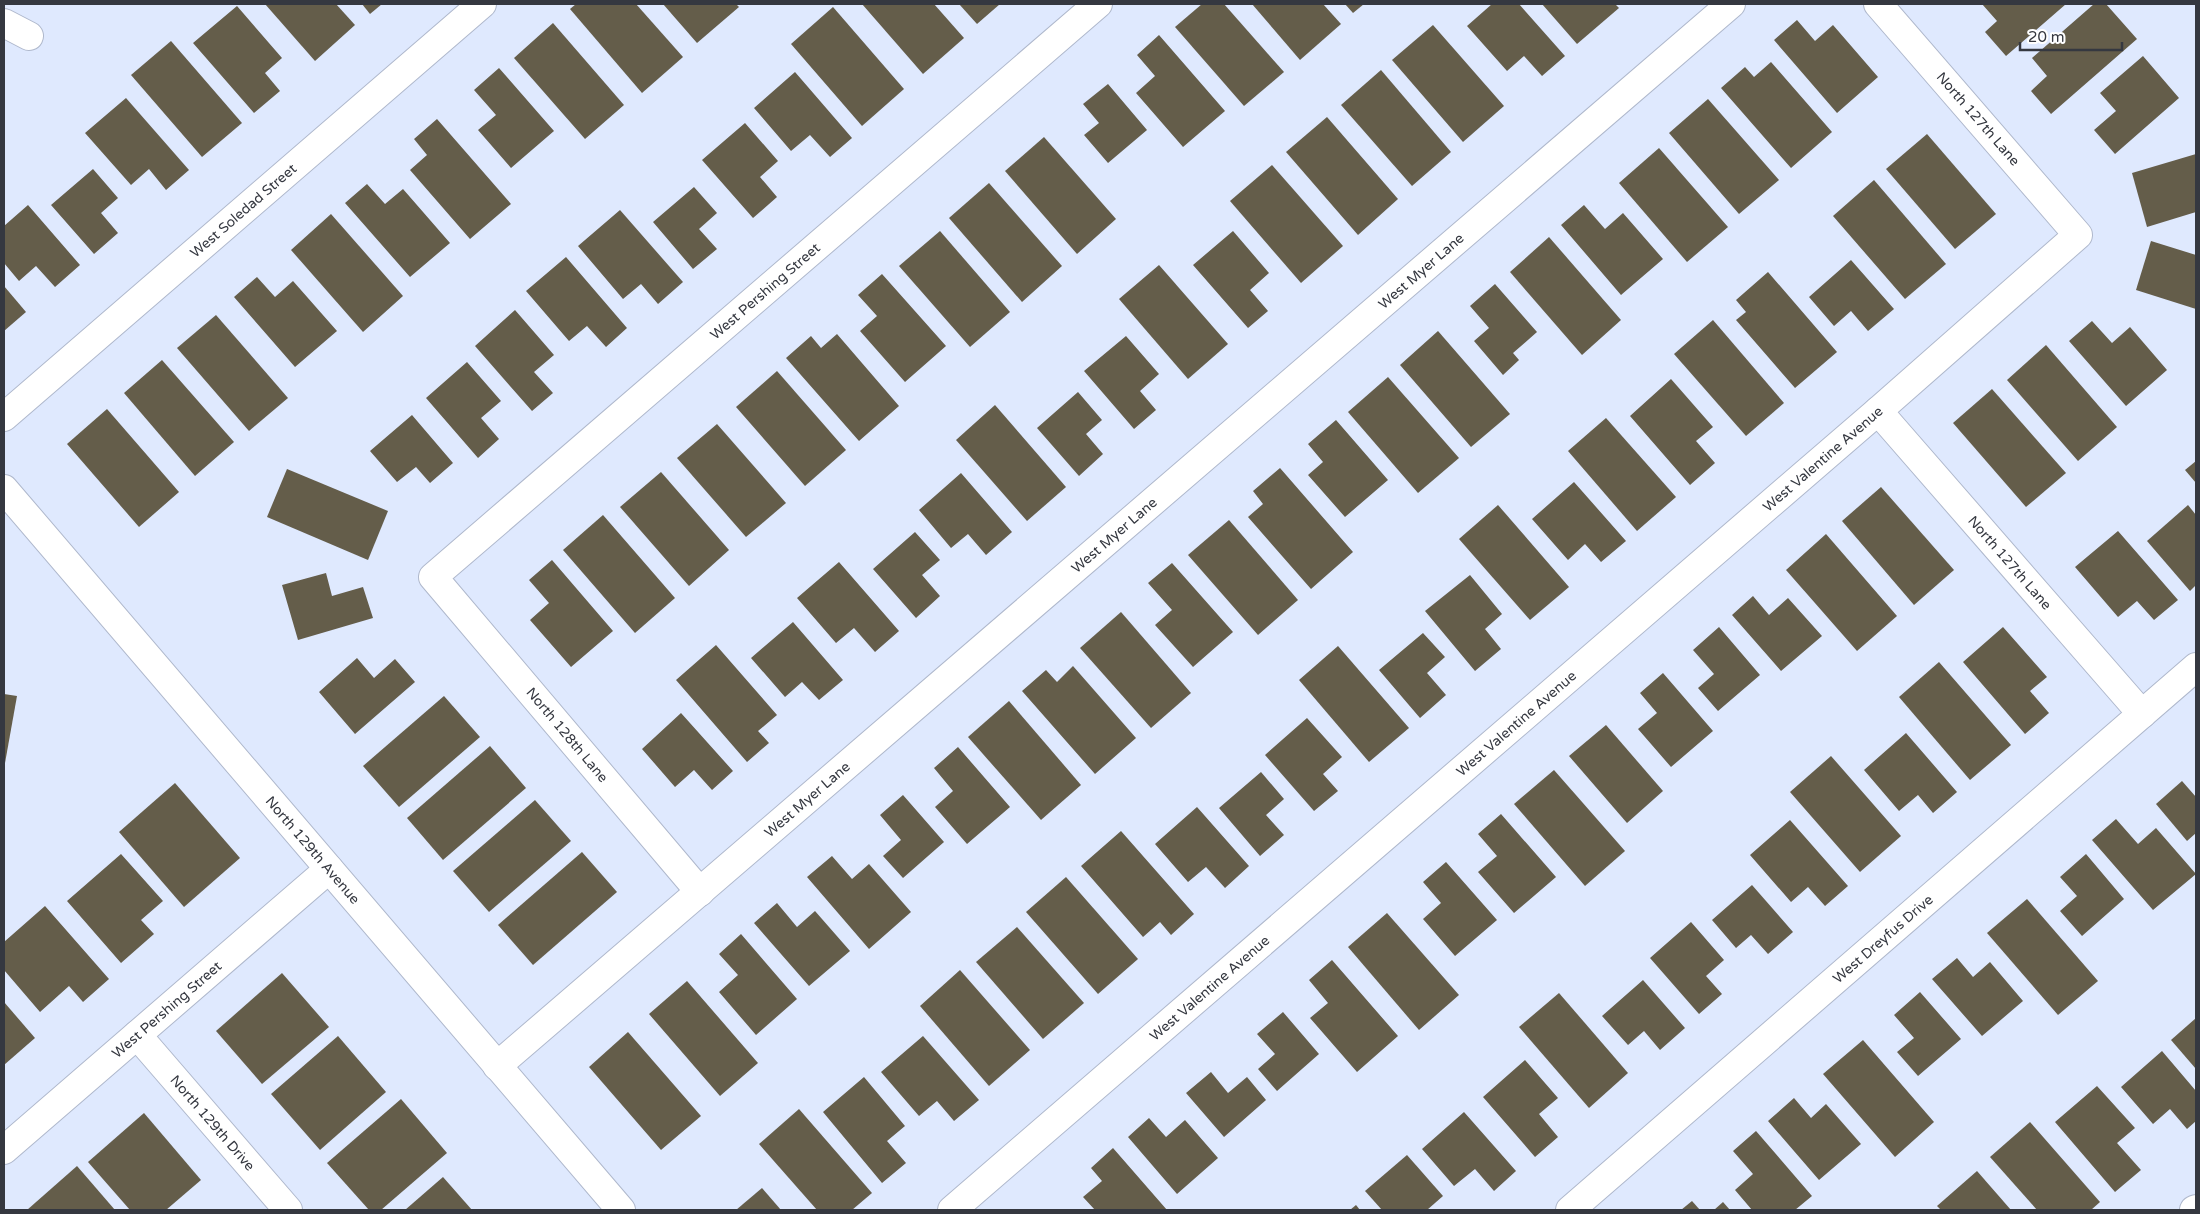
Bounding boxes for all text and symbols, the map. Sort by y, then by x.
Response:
scale bar [2020,20,2122,52]
text: 20 m [2028,28,2065,46]
street label: North 127th Lane [1933,69,2023,169]
street label: West Soledad Street [186,159,300,261]
street label: West Myer Lane [1375,229,1467,312]
street label: West Pershing Street [706,239,824,343]
street label: West Valentine Avenue [1759,402,1886,515]
street label: West Myer Lane [1068,494,1160,576]
street label: North 127th Lane [1965,512,2056,613]
street label: West Valentine Avenue [1453,667,1580,780]
street label: North 128th Lane [522,684,612,786]
street label: West Myer Lane [761,758,853,841]
street label: North 129th Avenue [262,792,364,907]
street label: West Dreyfus Drive [1829,891,1936,987]
street label: West Valentine Avenue [1146,931,1273,1044]
street label: West Pershing Street [108,957,225,1061]
street label: North 129th Drive [167,1071,259,1174]

